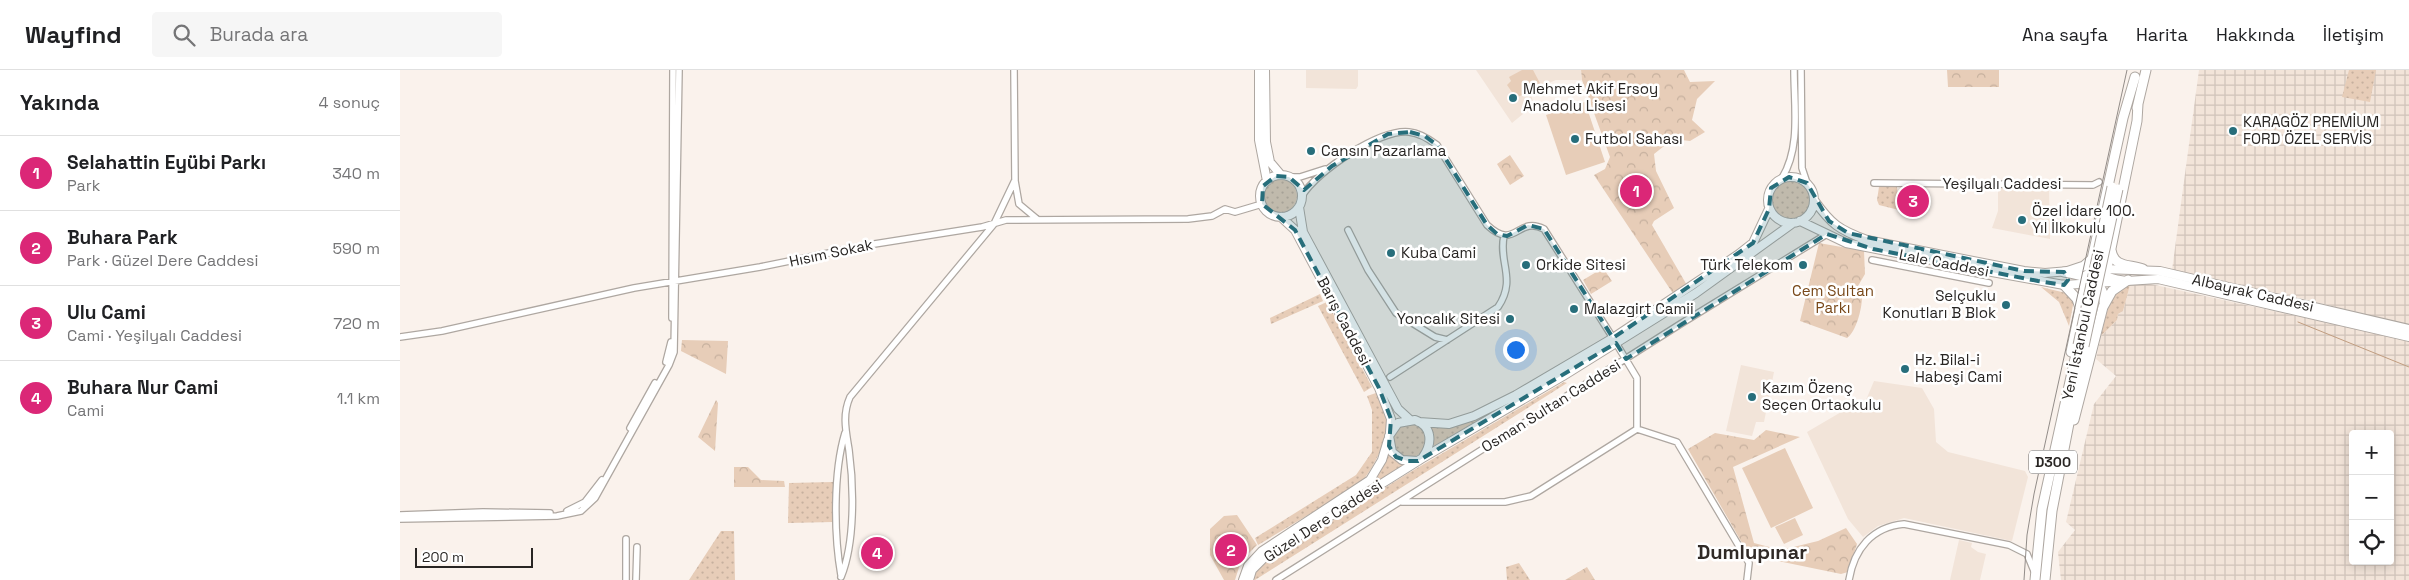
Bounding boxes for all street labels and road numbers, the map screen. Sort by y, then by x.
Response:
street label: Yeşilyalı Caddesi [1943,174,2061,193]
street label: Hısım Sokak [787,234,874,271]
street label: Lale Caddesi [1898,244,1991,281]
street label: Yeni İstanbul Caddesi [2057,248,2108,402]
street label: Albayrak Caddesi [2190,269,2316,316]
street label: Barış Caddesi [1313,273,1376,368]
street label: Osman Sultan Caddesi [1477,355,1624,456]
road number: D300 [2029,451,2077,474]
street label: Güzel Dere Caddesi [1260,475,1386,566]

